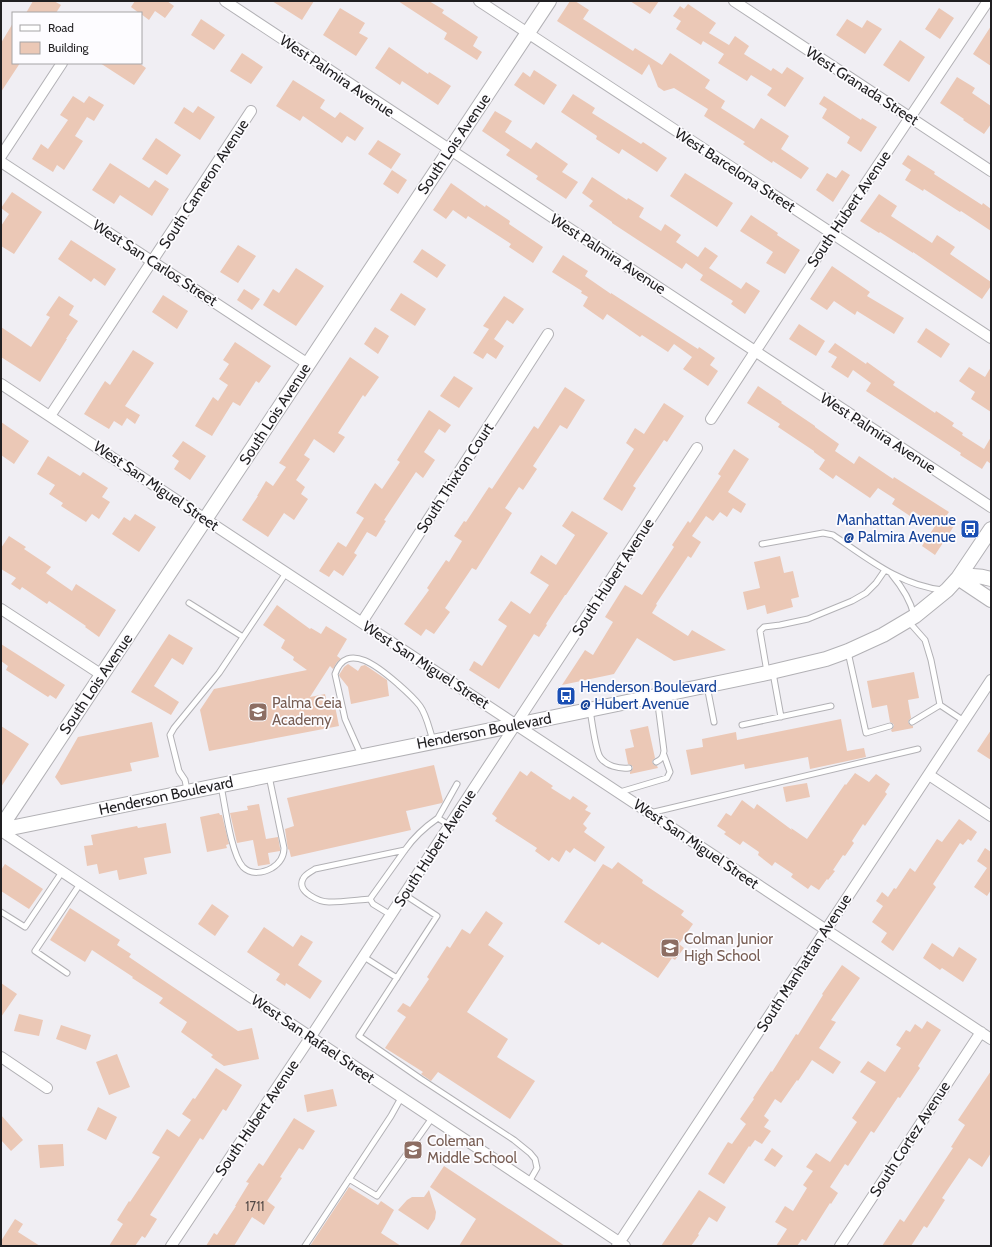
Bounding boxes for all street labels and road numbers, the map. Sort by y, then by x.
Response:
street label: West Palmira Avenue [276,31,398,121]
street label: West Granada Street [802,43,922,129]
street label: South Lois Avenue [414,90,494,198]
street label: South Cameron Avenue [155,116,253,252]
street label: West Barcelona Street [671,124,799,216]
street label: South Hubert Avenue [803,147,895,271]
street label: West Palmira Avenue [547,210,669,298]
street label: West San Carlos Street [89,216,221,310]
street label: South Lois Avenue [235,360,315,468]
street label: West Palmira Avenue [817,389,939,477]
street label: South Thixton Court [413,420,497,536]
street label: West San Miguel Street [90,437,222,535]
street label: South Hubert Avenue [568,515,658,639]
street label: West San Miguel Street [359,617,493,713]
street label: South Lois Avenue [56,630,136,738]
street label: Henderson Boulevard [415,709,553,753]
street label: Henderson Boulevard [97,773,235,819]
street label: South Hubert Avenue [390,786,480,910]
street label: West San Miguel Street [630,795,762,893]
street label: South Manhattan Avenue [753,890,856,1035]
street label: West San Rafael Street [248,991,378,1087]
street label: South Hubert Avenue [211,1056,303,1180]
street label: South Cortez Avenue [866,1078,954,1200]

